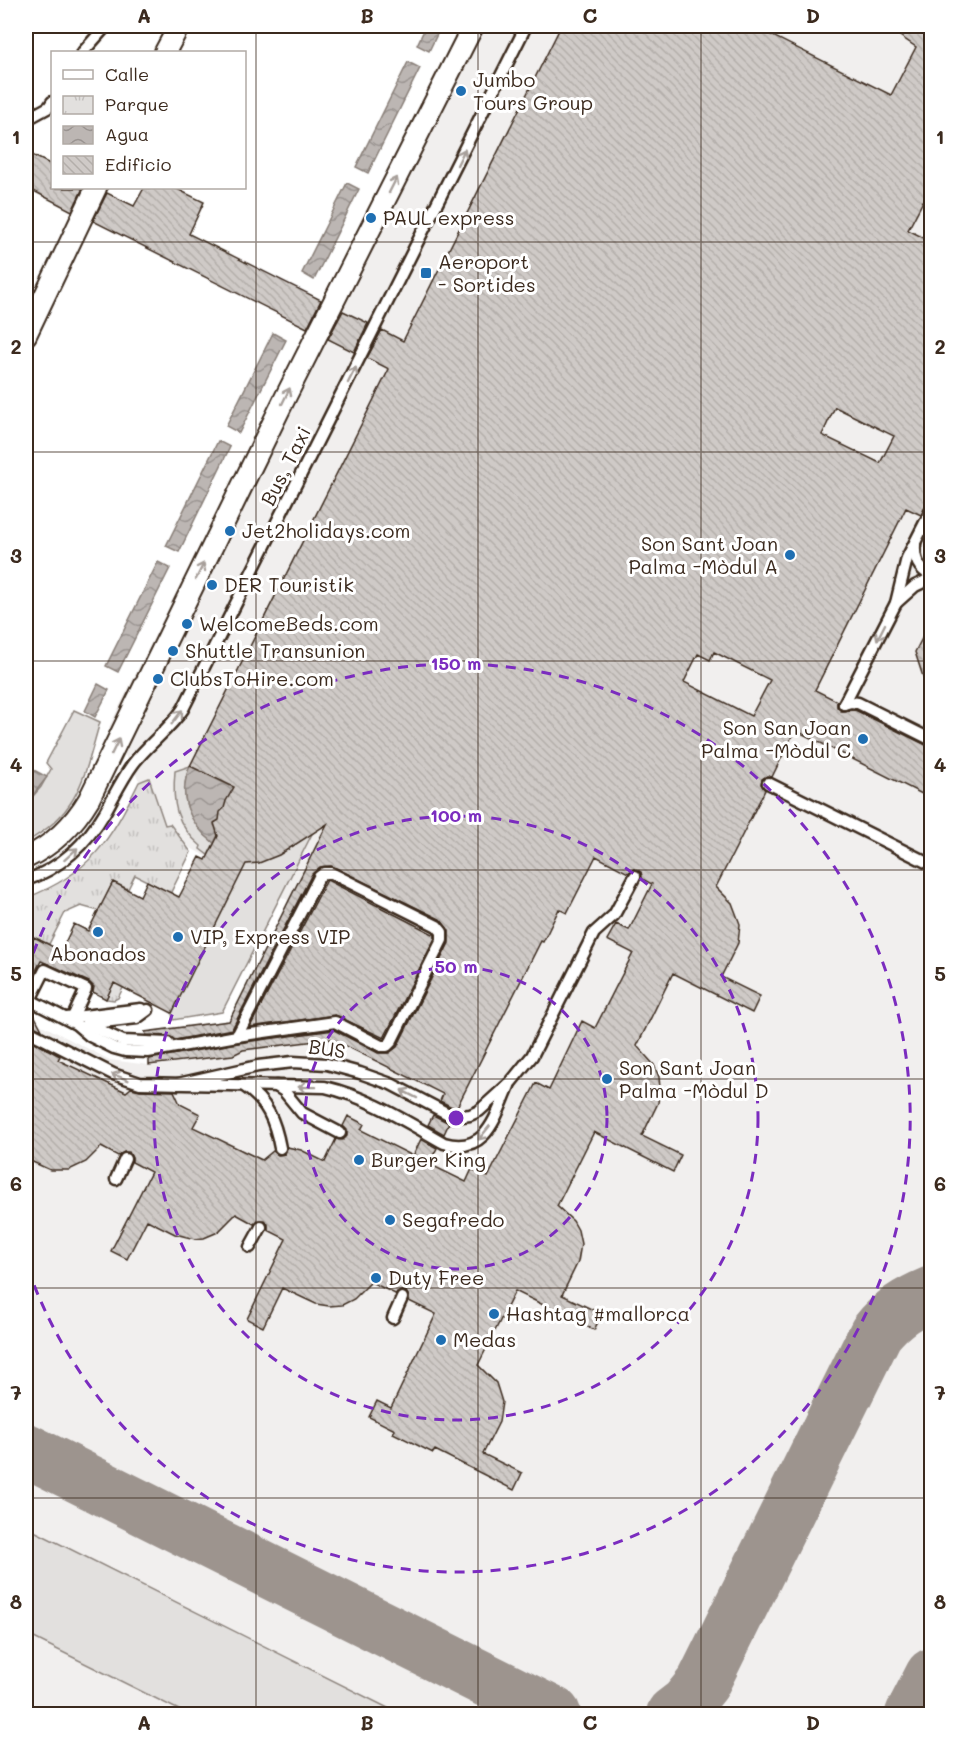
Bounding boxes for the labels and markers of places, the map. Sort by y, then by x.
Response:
place label: Jumbo Tours Group [473,66,593,115]
marker: Jumbo Tours Group [454,84,468,98]
place label: PAUL express [383,204,514,230]
marker: PAUL express [364,211,378,225]
place label: Aeroport - Sortides [438,248,536,297]
marker: Aeroport - Sortides [419,266,433,280]
place label: Jet2holidays.com [242,517,410,543]
marker: Jet2holidays.com [223,524,237,538]
place label: Son Sant Joan Palma -Mòdul A [628,530,778,579]
marker: Son Sant Joan Palma -Mòdul A [783,548,797,562]
place label: DER Touristik [224,571,354,597]
marker: DER Touristik [205,578,219,592]
place label: WelcomeBeds.com [199,610,379,636]
marker: WelcomeBeds.com [180,617,194,631]
place label: Shuttle Transunion [185,637,365,663]
marker: Shuttle Transunion [166,644,180,658]
place label: ClubsToHire.com [170,665,334,691]
marker: ClubsToHire.com [151,672,165,686]
place label: Son San Joan Palma -Mòdul C [701,714,851,763]
marker: Son San Joan Palma -Mòdul C [856,732,870,746]
place label: VIP, Express VIP [190,923,350,949]
marker: Abonados [91,925,105,939]
marker: VIP, Express VIP [171,930,185,944]
place label: Abonados [50,940,146,966]
place label: Son Sant Joan Palma -Mòdul D [619,1054,769,1103]
marker: Son Sant Joan Palma -Mòdul D [600,1072,614,1086]
centre of rings [446,1108,466,1128]
place label: Burger King [371,1146,486,1172]
marker: Burger King [352,1153,366,1167]
place label: Segafredo [402,1206,505,1232]
marker: Segafredo [383,1213,397,1227]
place label: Duty Free [388,1264,484,1290]
marker: Duty Free [369,1271,383,1285]
place label: Hashtag #mallorca [506,1300,690,1326]
marker: Hashtag #mallorca [487,1307,501,1321]
place label: Medas [453,1326,516,1352]
marker: Medas [434,1333,448,1347]

